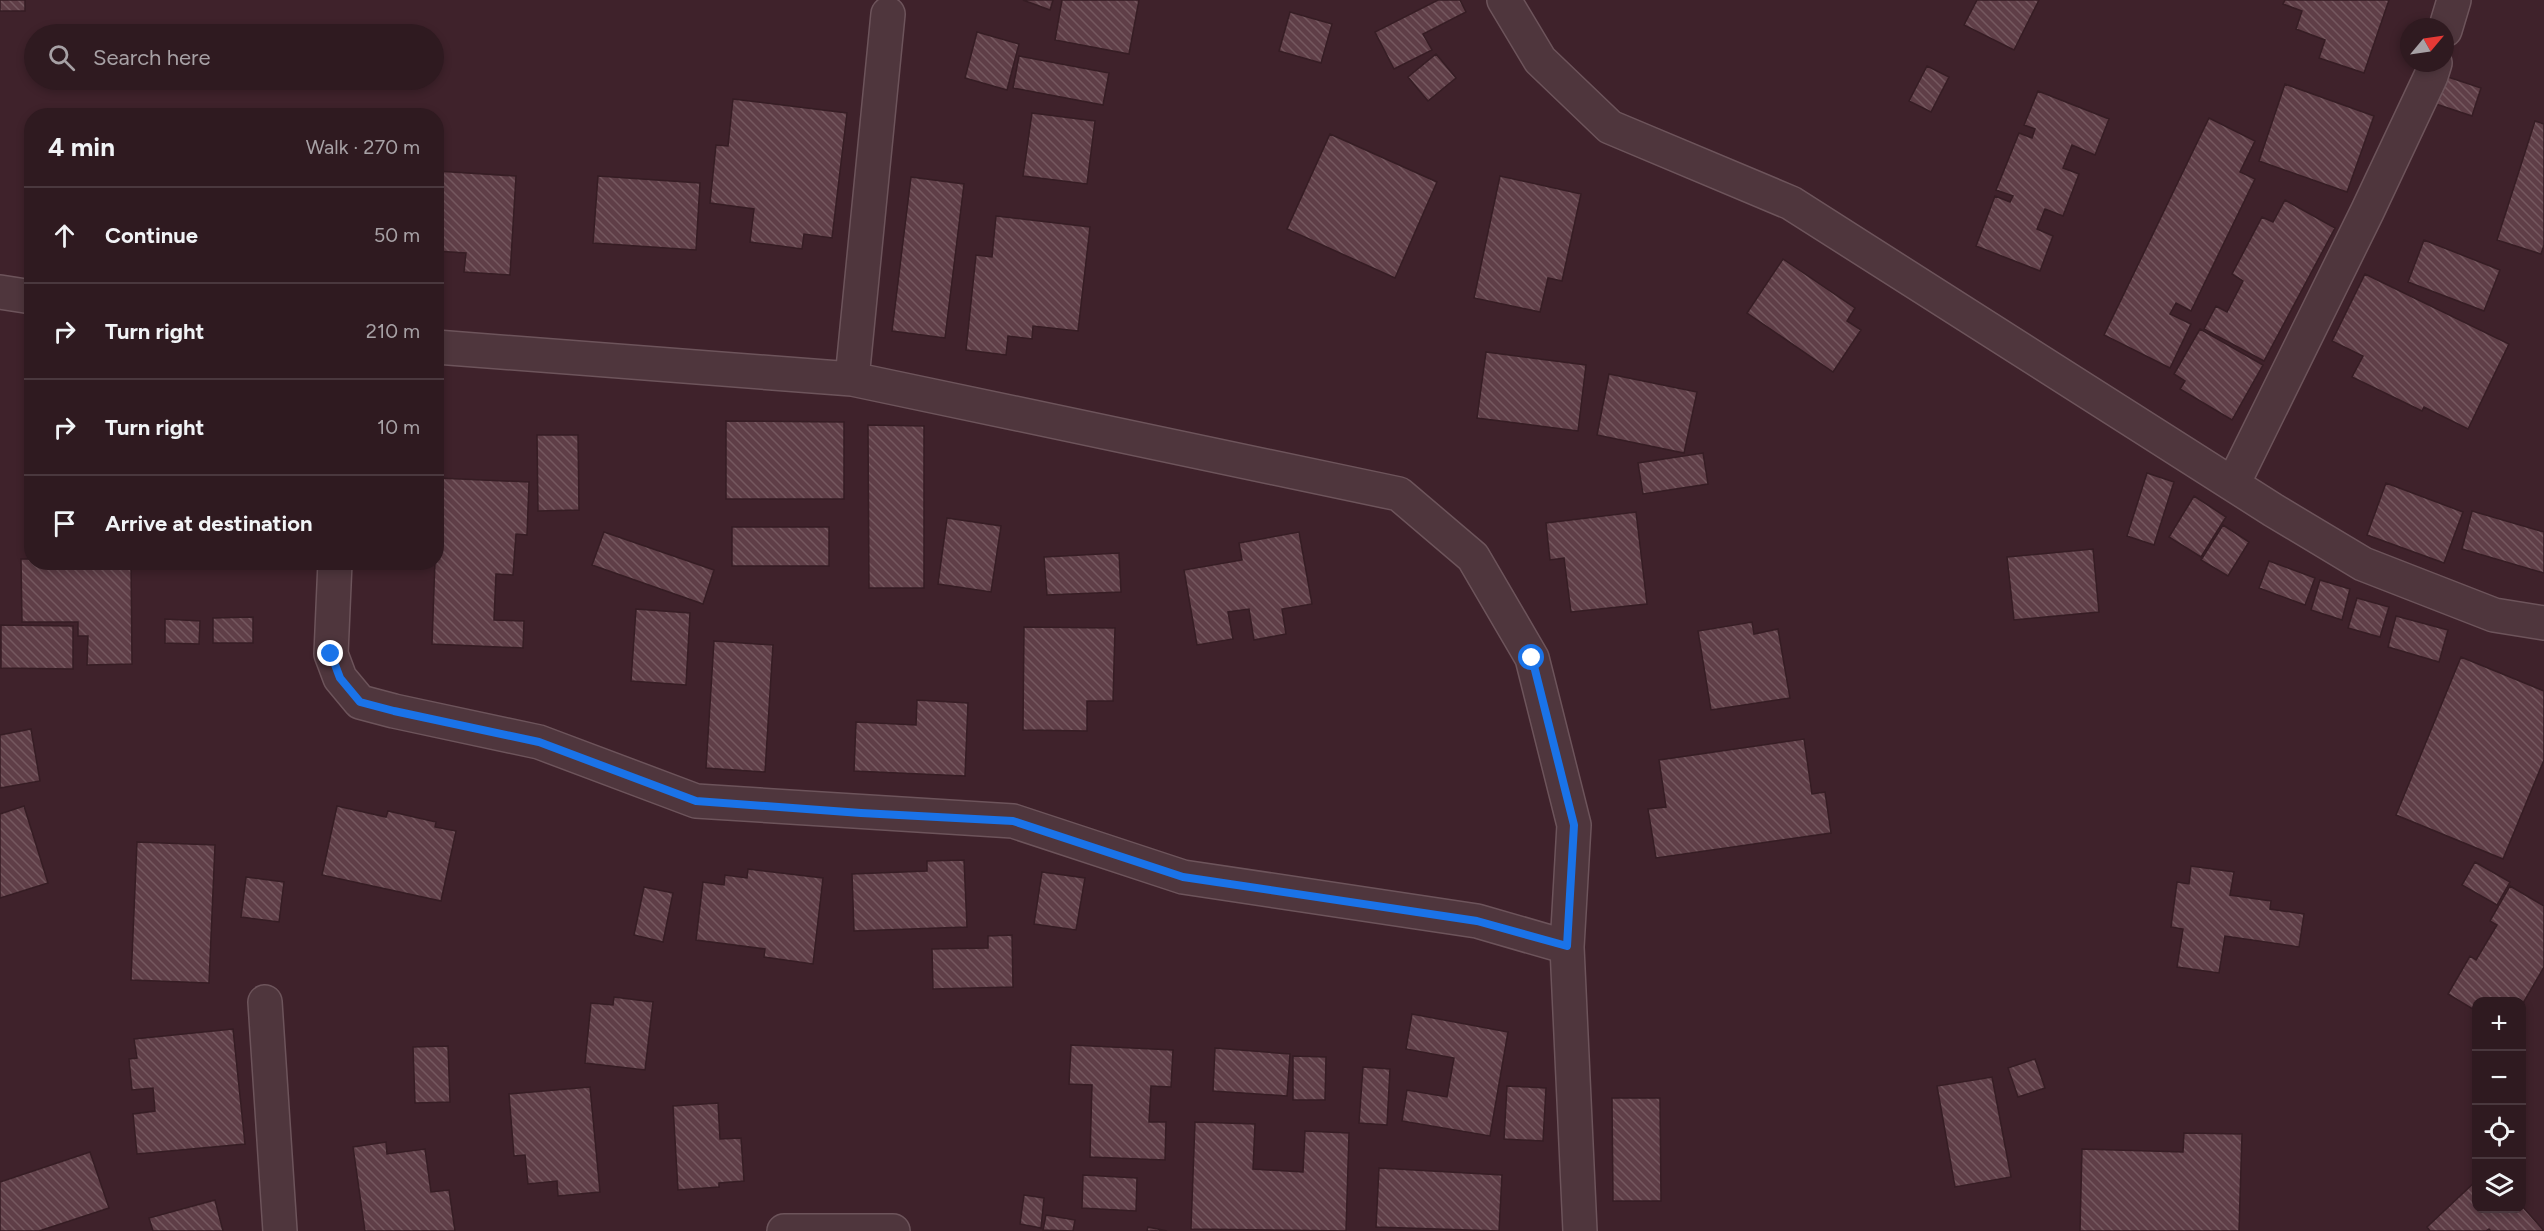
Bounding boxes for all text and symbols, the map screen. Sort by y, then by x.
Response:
north arrow [2400,18,2454,72]
search box [24,24,444,90]
icon: search [45,41,78,74]
text: Search here [93,44,211,71]
text: 4 min [48,131,115,163]
text: Walk · 270 m [306,135,420,159]
icon: ahead [48,219,81,252]
text: Continue [105,222,198,249]
text: 50 m [374,223,420,247]
icon: right [48,315,81,348]
text: Turn right [105,318,204,345]
text: 210 m [366,319,420,343]
icon: right [48,411,81,444]
text: Turn right [105,414,204,441]
text: 10 m [377,415,420,439]
icon: arrive [48,507,81,540]
text: Arrive at destination [105,510,313,537]
route end [317,640,343,666]
route start [1518,644,1544,670]
map controls [2472,997,2526,1213]
button: + [2472,997,2526,1051]
button: − [2472,1051,2526,1105]
button: locate [2472,1105,2526,1159]
button: layers [2472,1159,2526,1213]

